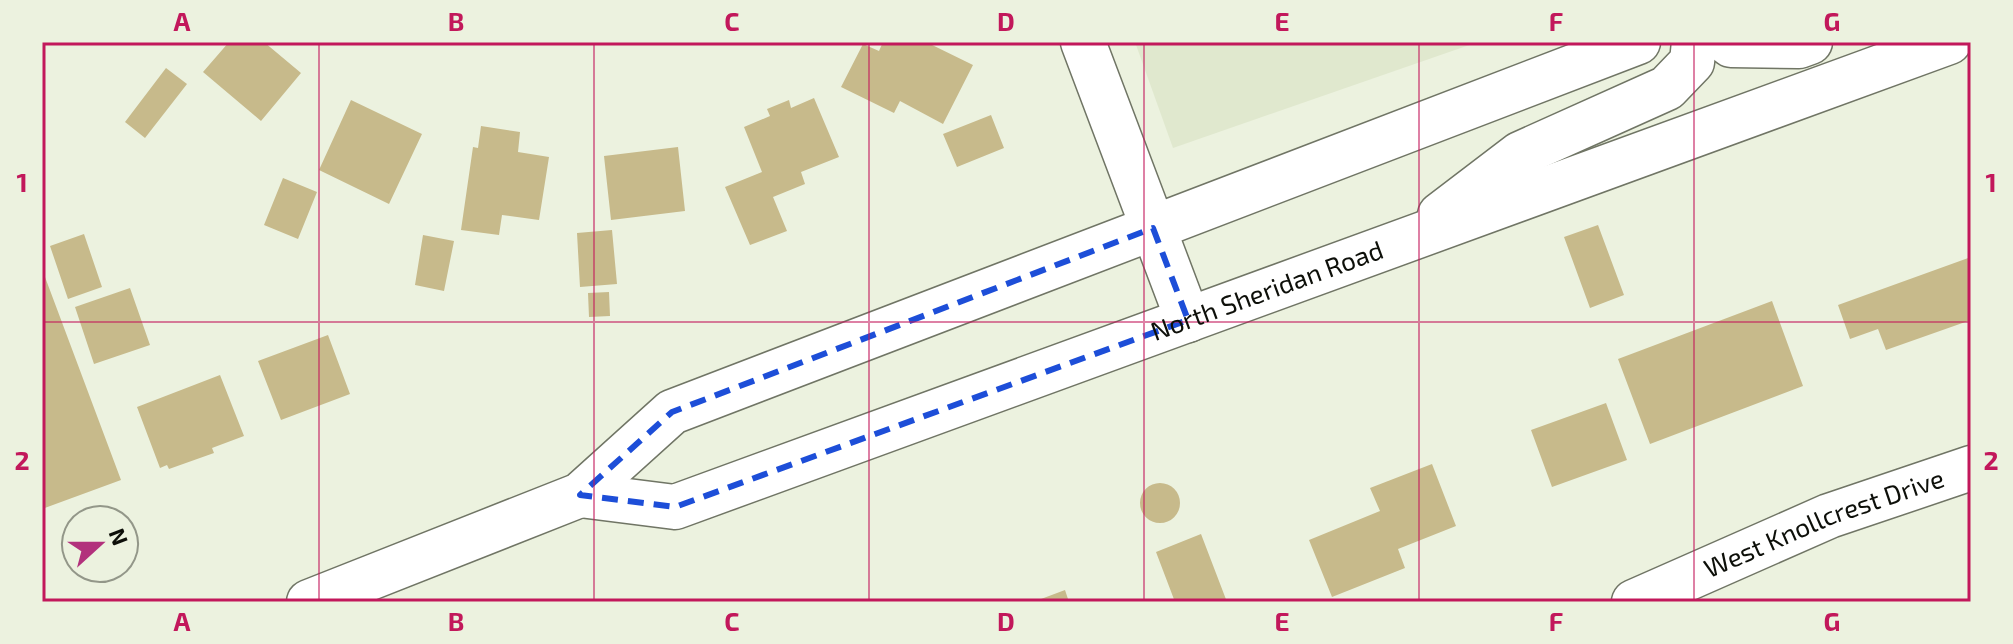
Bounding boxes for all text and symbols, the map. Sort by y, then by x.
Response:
text: A [174,5,191,36]
text: B [448,5,464,36]
text: C [724,5,740,36]
text: D [997,5,1015,36]
text: E [1274,5,1290,36]
text: F [1549,5,1563,36]
text: G [1824,5,1840,36]
text: 1 [16,166,28,197]
text: 1 [1985,166,1997,197]
street label: North Sheridan Road [1146,233,1387,346]
text: 2 [14,444,30,475]
text: 2 [1983,444,1999,475]
street label: West Knollcrest Drive [1699,461,1948,583]
north arrow [60,504,140,584]
text: N [105,524,135,549]
text: A [174,605,191,636]
text: B [448,605,464,636]
text: C [724,605,740,636]
text: D [997,605,1015,636]
text: E [1274,605,1290,636]
text: F [1549,605,1563,636]
text: G [1824,605,1840,636]

